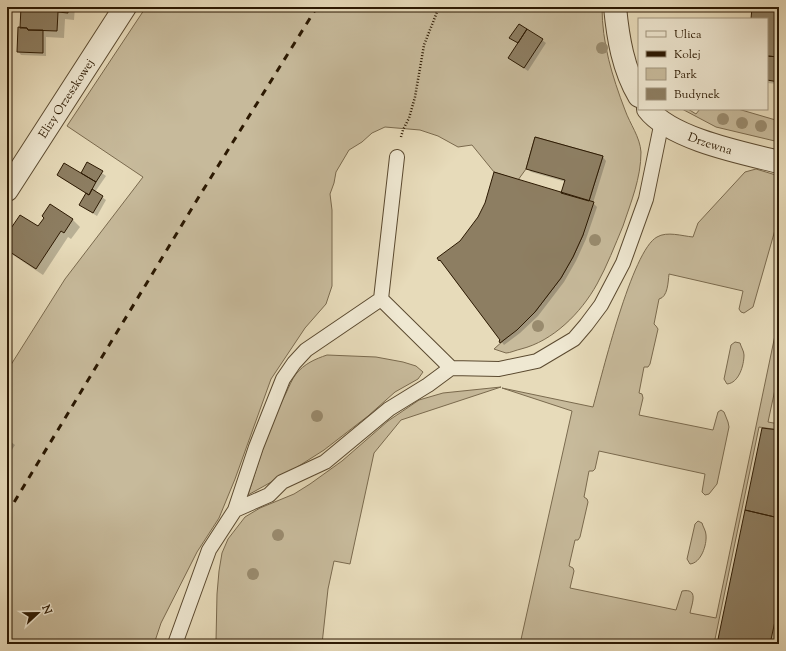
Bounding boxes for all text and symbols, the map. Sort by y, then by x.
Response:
legend [638,18,768,110]
text: Ulica [674,26,702,44]
text: Kolej [674,46,701,64]
street label: Elizy Orzeszkowej [35,56,99,142]
text: Park [674,66,697,84]
text: Budynek [674,86,721,104]
street label: Drzewna [685,129,734,160]
north arrow [18,593,58,633]
text: N [37,602,55,617]

